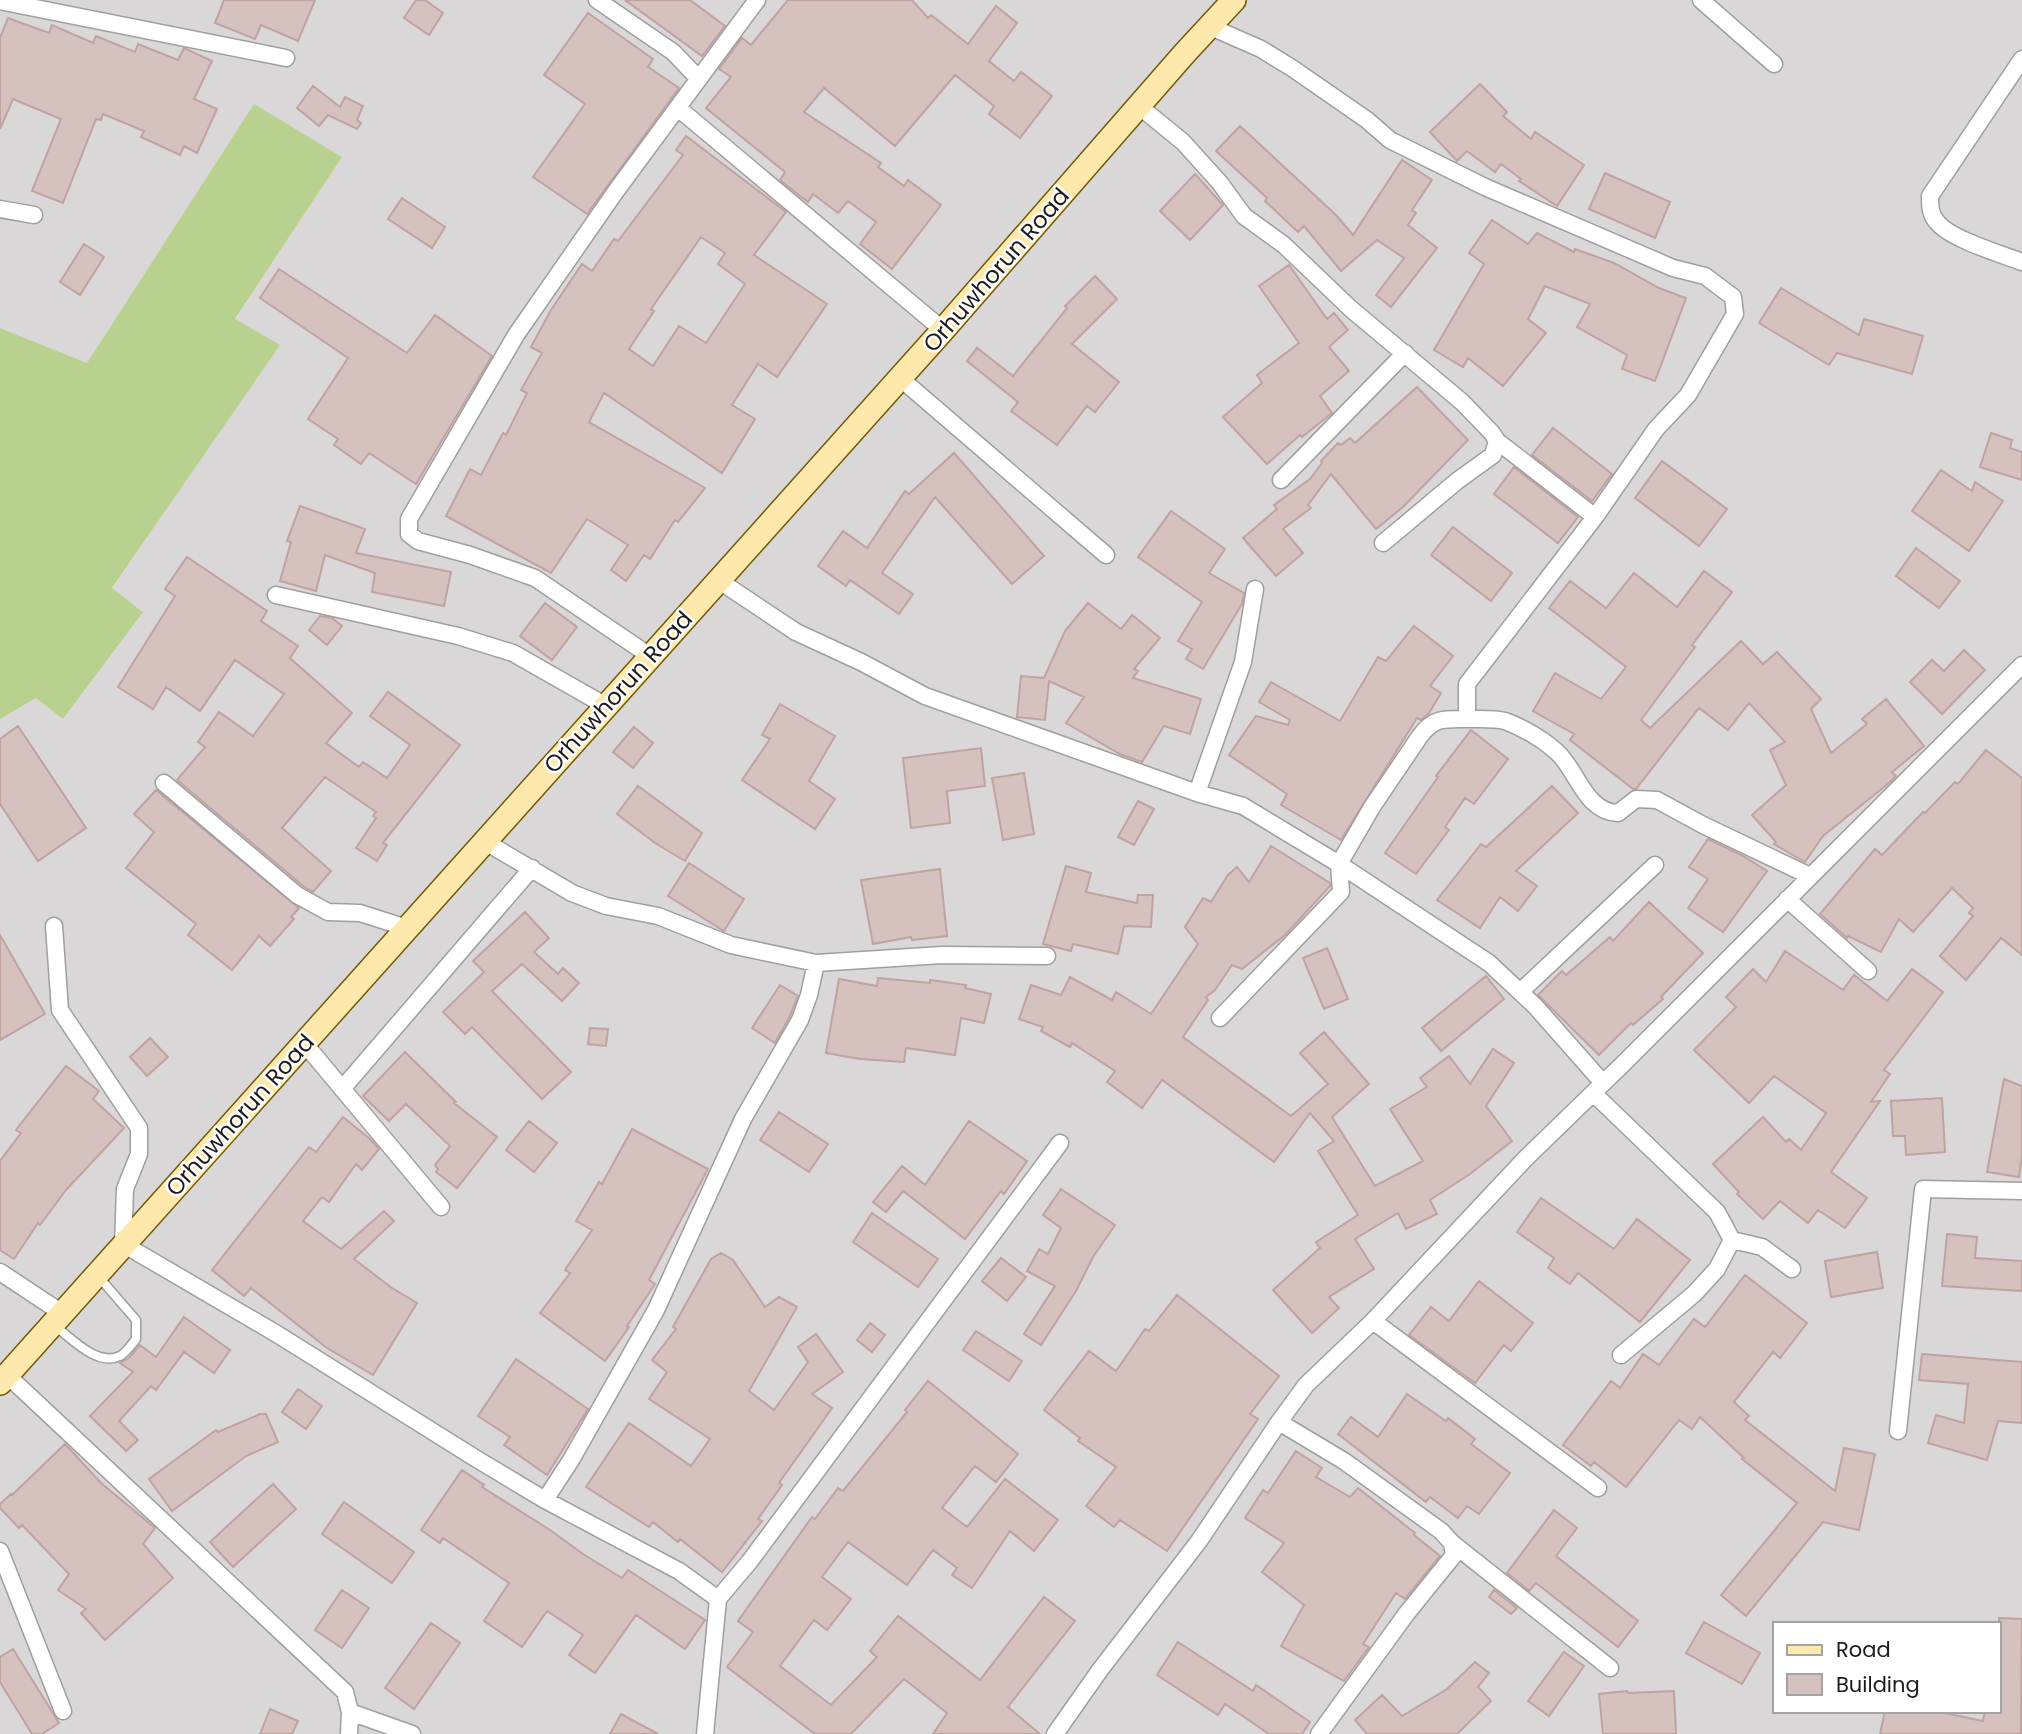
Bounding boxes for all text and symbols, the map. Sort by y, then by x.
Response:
street label: Orhuwhorun Road [916,181,1076,359]
street label: Orhuwhorun Road [536,604,700,780]
street label: Orhuwhorun Road [158,1027,322,1203]
legend [1773,1622,2001,1713]
text: Road [1836,1635,1891,1664]
text: Building [1836,1670,1920,1699]

